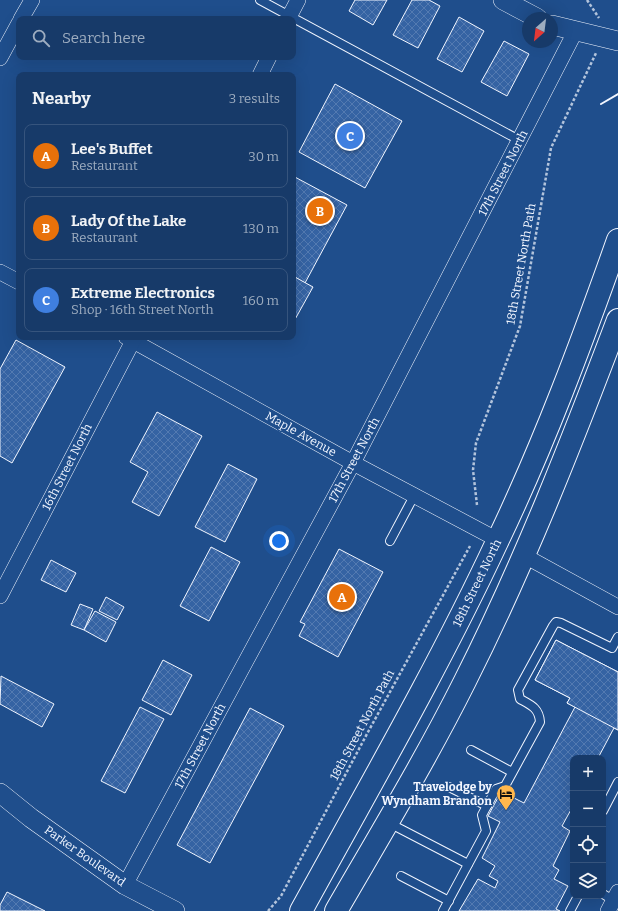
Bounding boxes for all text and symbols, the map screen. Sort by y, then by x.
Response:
north arrow [522,12,558,48]
search box [16,16,296,60]
icon: search [30,27,52,49]
text: Search here [62,29,145,47]
text: Nearby [32,88,91,109]
text: 3 results [229,91,280,106]
pin: C [337,121,363,151]
street label: 17th Street North [475,127,531,218]
text: Lee's Buffet [71,140,153,158]
text: A [41,149,51,164]
text: 30 m [248,149,279,164]
text: Restaurant [71,158,138,173]
pin: B [307,196,333,226]
street label: 18th Street North Path [503,202,539,326]
text: Lady Of the Lake [71,212,186,230]
text: B [42,221,50,236]
text: 130 m [243,221,279,236]
text: Restaurant [71,230,138,245]
text: Extreme Electronics [71,284,215,302]
text: C [42,293,50,308]
text: 160 m [243,293,279,308]
text: Shop · 16th Street North [71,302,214,317]
street label: Maple Avenue [263,409,339,459]
street label: 17th Street North [326,415,383,505]
street label: 16th Street North [39,421,95,513]
your location [269,531,289,551]
street label: 18th Street North [450,537,504,629]
pin: A [329,582,355,612]
street label: 18th Street North Path [327,667,397,783]
street label: 17th Street North [172,701,229,791]
map controls [570,755,606,899]
button: + [570,755,606,791]
place label: Travelodge by Wyndham Brandon [382,780,492,808]
hotel icon: Travelodge by Wyndham Brandon [495,783,517,811]
button: − [570,791,606,827]
street label: Parker Boulevard [42,823,128,889]
button: locate [570,827,606,863]
button: layers [570,863,606,899]

